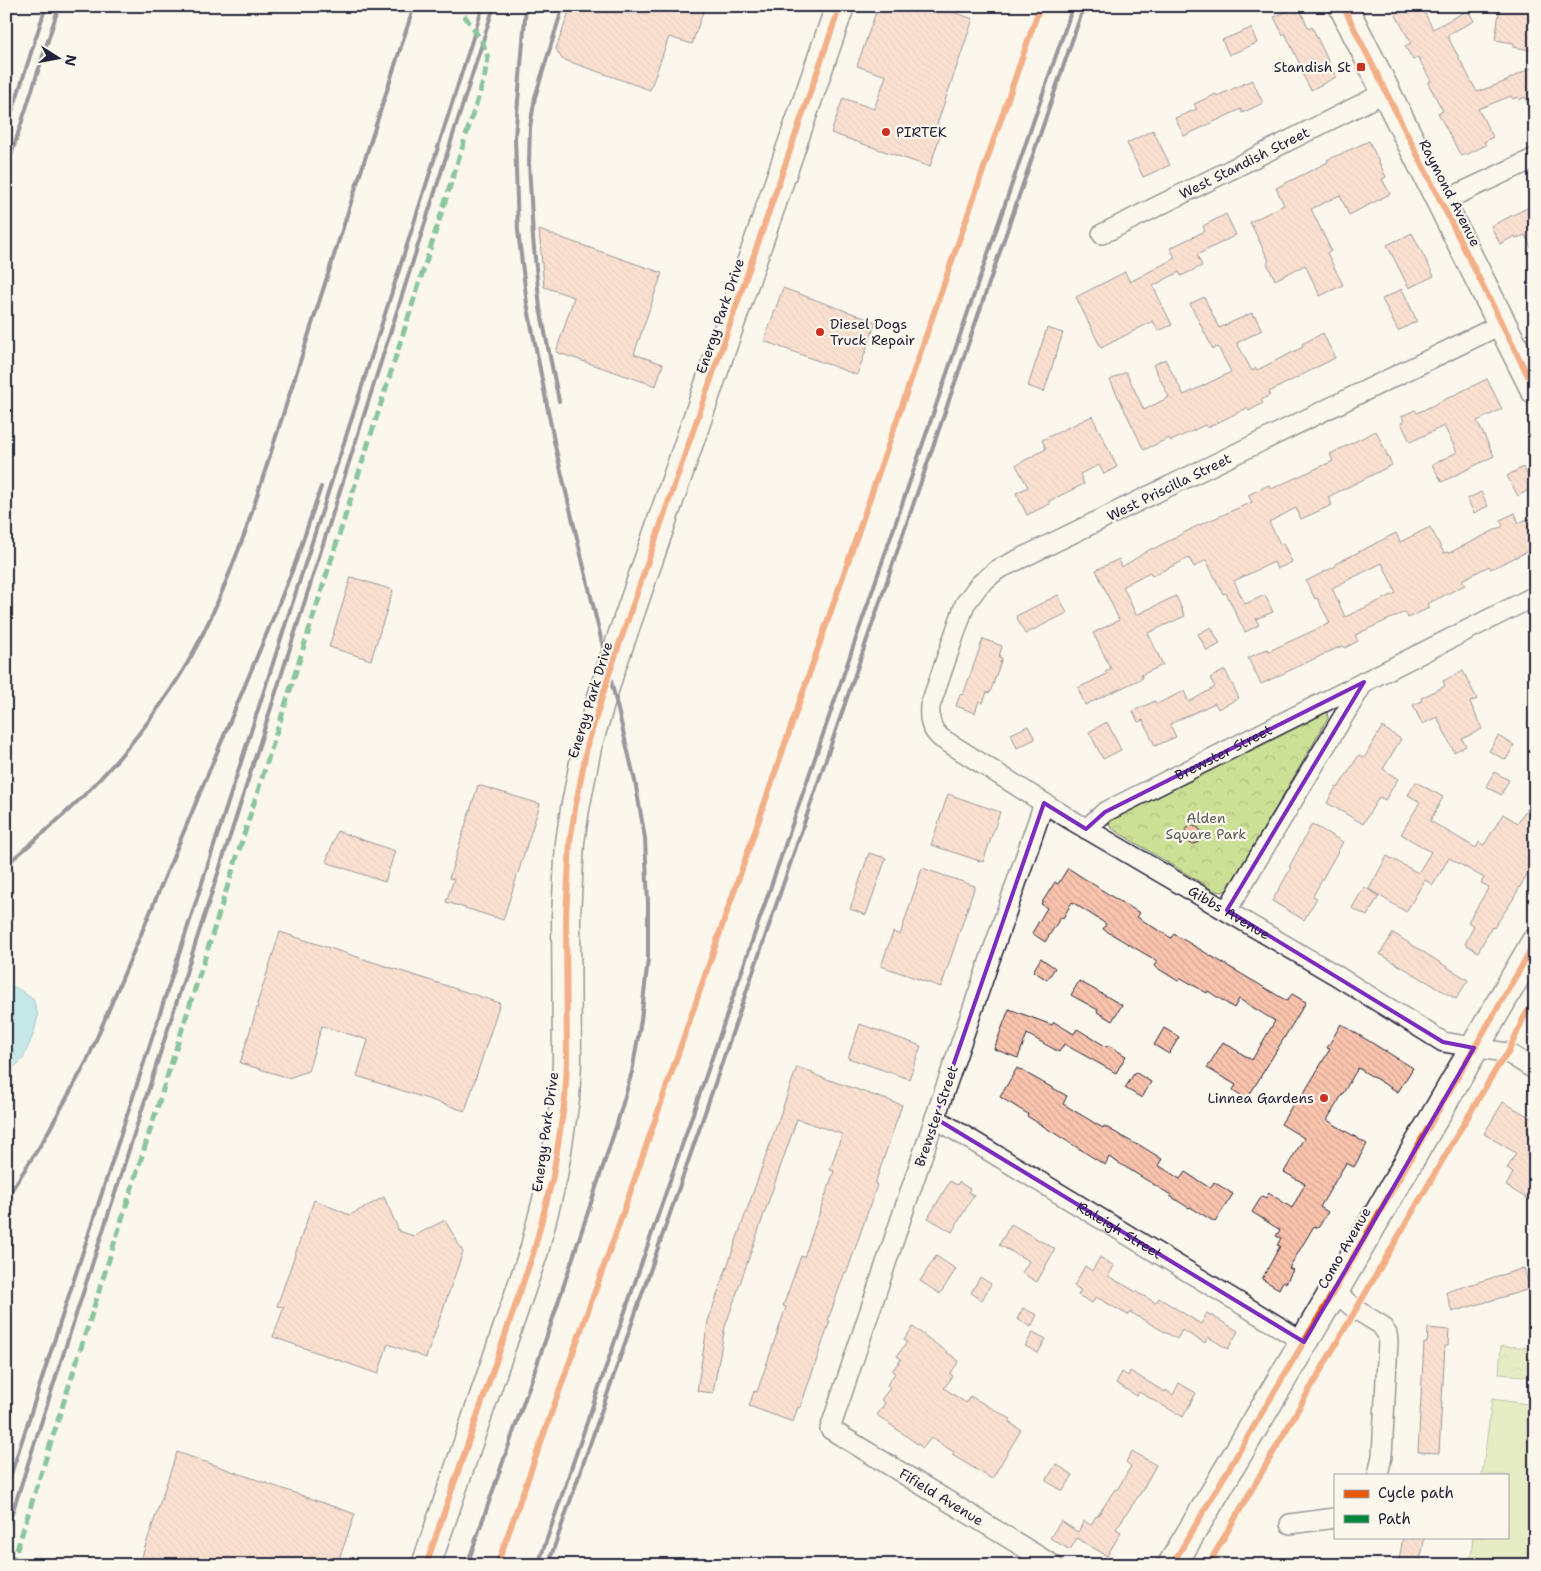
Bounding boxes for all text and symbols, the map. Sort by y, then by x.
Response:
north arrow [32,32,82,82]
text: N [61,53,81,68]
place label: Standish St [1274,58,1351,76]
marker: Standish St [1355,61,1367,73]
place label: PIRTEK [896,123,947,141]
street label: West Standish Street [1176,123,1312,203]
marker: PIRTEK [880,126,892,138]
street label: Raymond Avenue [1415,136,1485,250]
street label: Energy Park Drive [692,256,748,376]
place label: Diesel Dogs Truck Repair [830,315,916,349]
marker: Diesel Dogs Truck Repair [814,326,826,338]
street label: West Priscilla Street [1104,449,1234,525]
street label: Energy Park Drive [564,639,616,761]
street label: Brewster Street [1172,721,1275,784]
park label: Alden Square Park [1166,809,1246,843]
street label: Gibbs Avenue [1185,882,1273,944]
street label: Brewster Street [910,1063,962,1169]
street label: Energy Park Drive [528,1071,562,1193]
place label: Linnea Gardens [1207,1089,1314,1107]
marker: Linnea Gardens [1318,1092,1330,1104]
street label: Raleigh Street [1074,1197,1166,1263]
street label: Como Avenue [1313,1204,1375,1292]
street label: Fifield Avenue [896,1464,987,1530]
legend [1334,1474,1508,1538]
text: Cycle path [1378,1483,1454,1503]
text: Path [1378,1509,1411,1529]

